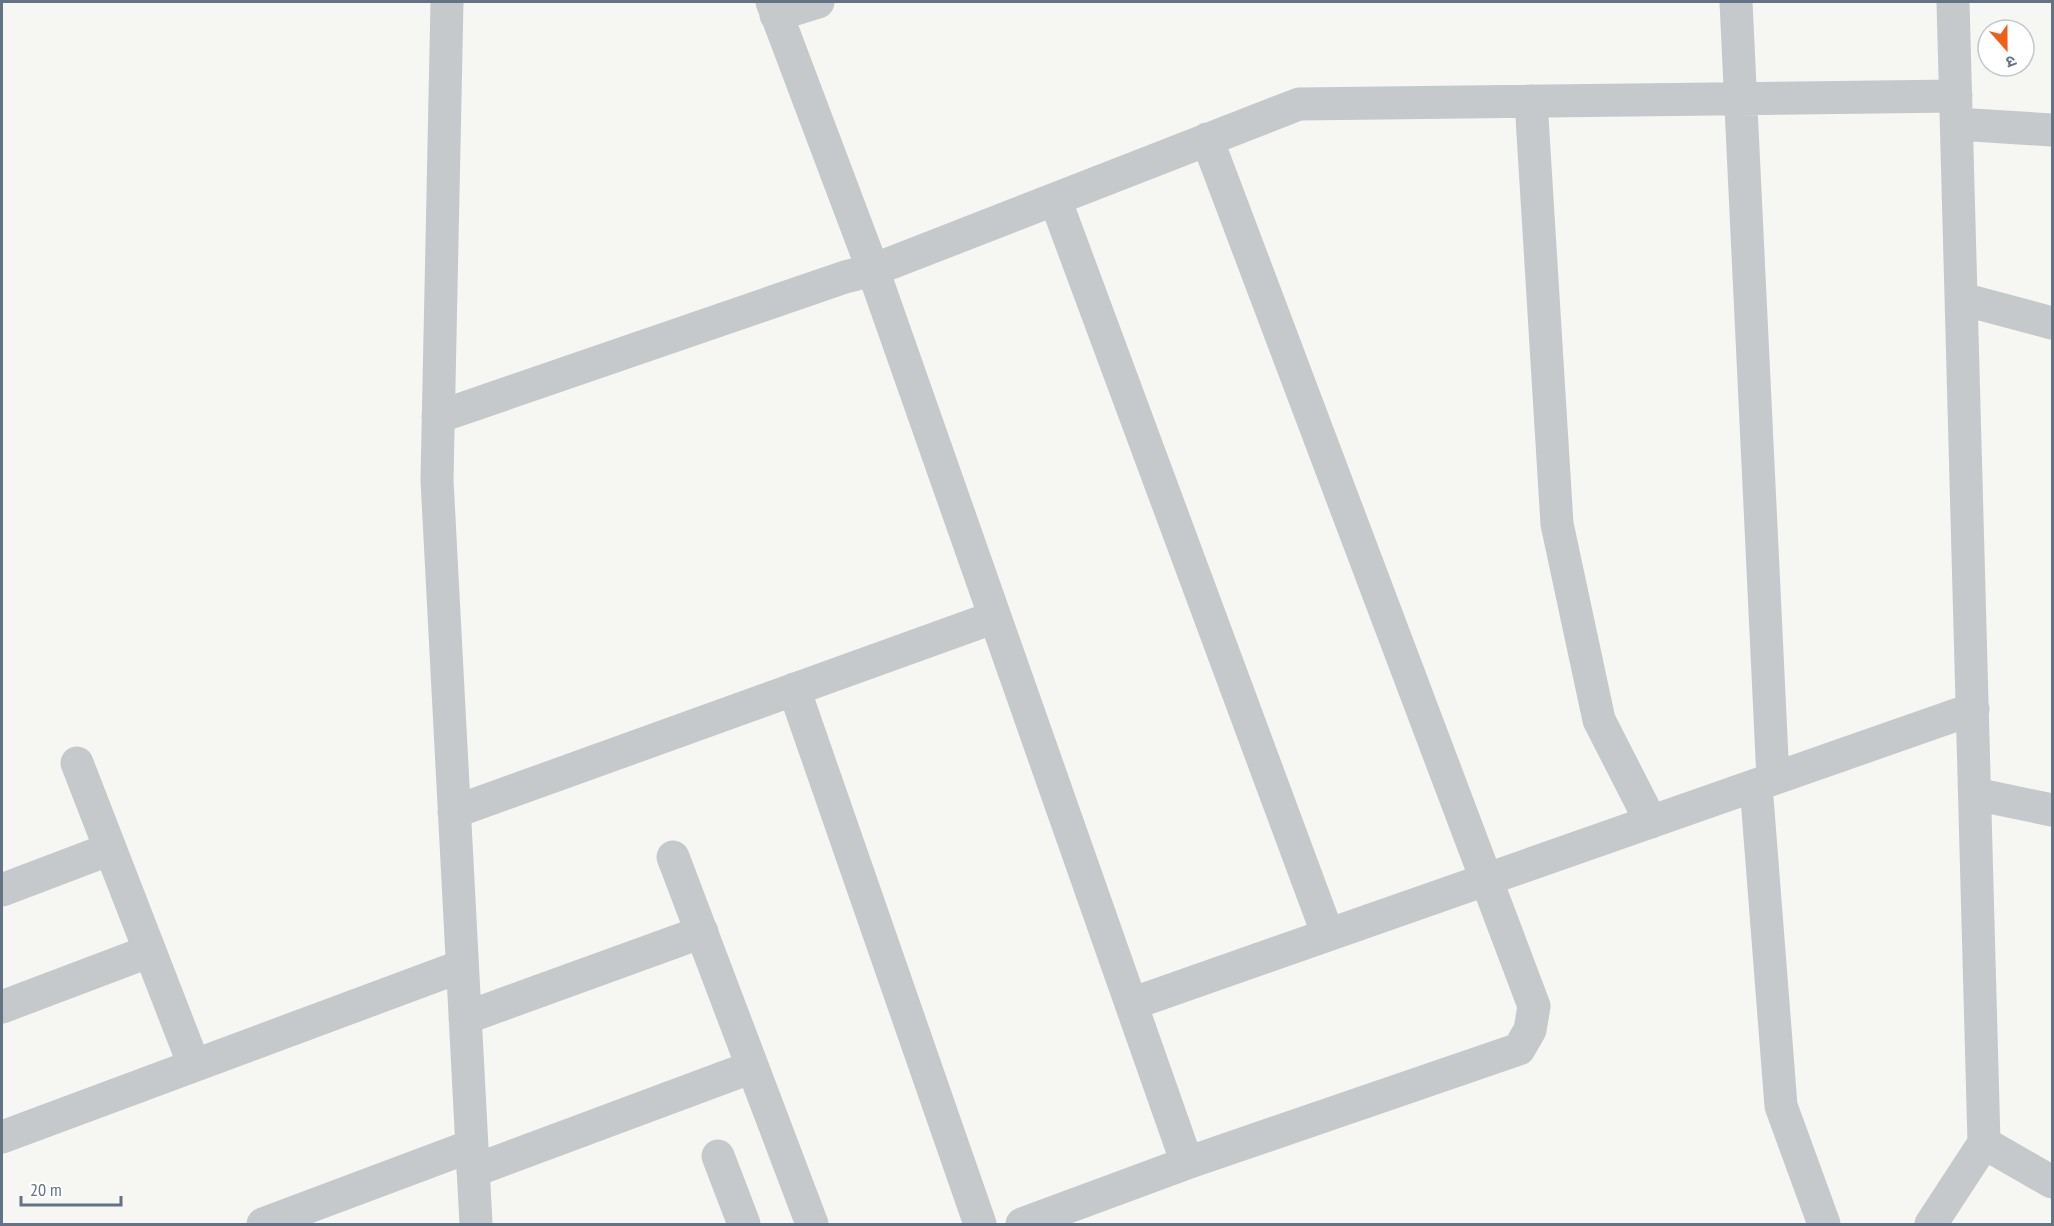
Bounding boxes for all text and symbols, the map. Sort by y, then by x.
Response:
north arrow [1976,18,2036,78]
text: उ [2003,51,2019,73]
scale bar [21,1169,122,1207]
text: 20 m [30,1178,62,1201]

